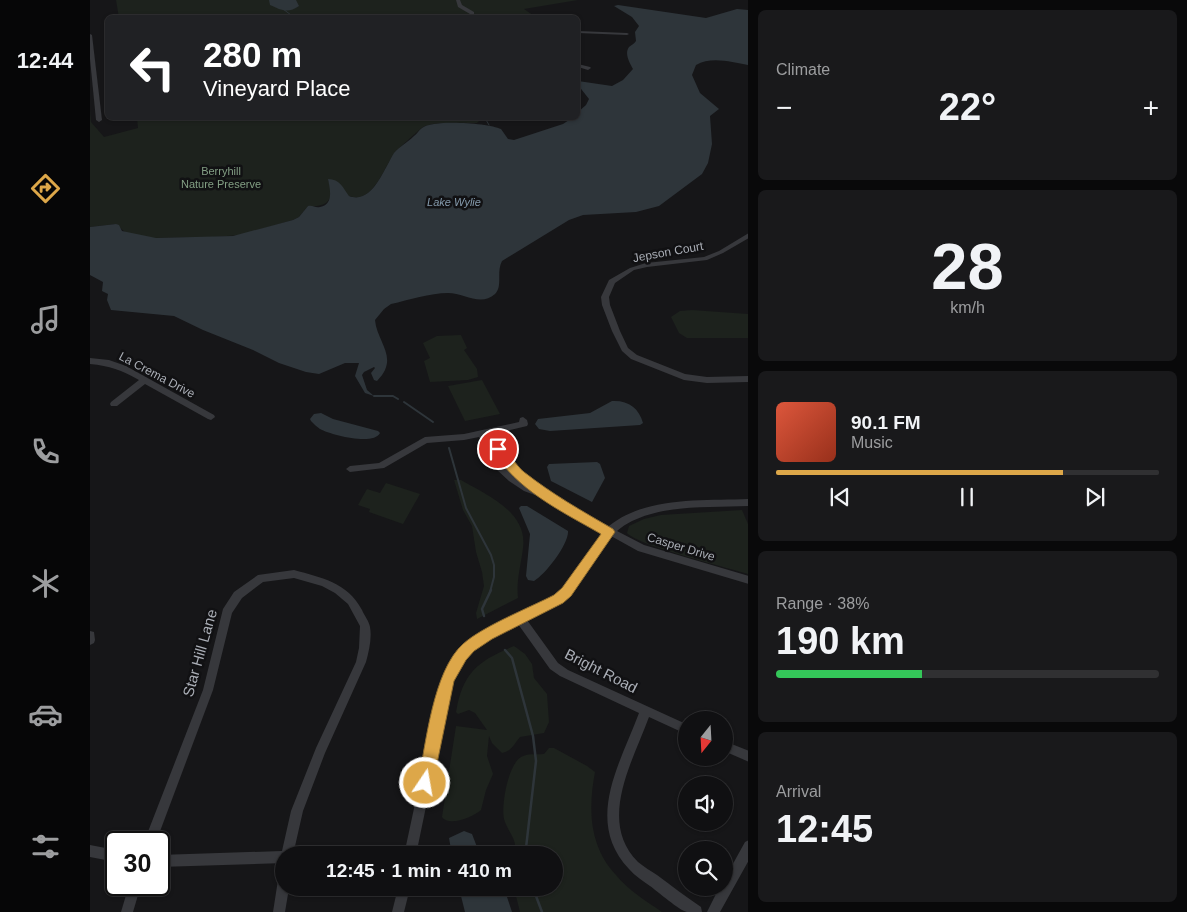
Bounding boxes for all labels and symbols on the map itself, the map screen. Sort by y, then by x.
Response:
park label: Berryhill Nature Preserve [181,165,261,190]
water label: Lake Wylie [427,196,481,208]
street label: Jepson Court [632,239,705,265]
street label: La Crema Drive [117,349,198,401]
pin [477,428,519,470]
street label: Casper Drive [645,530,717,564]
street label: Star Hill Lane [179,607,220,698]
street label: Bright Road [562,645,640,696]
north arrow [678,711,732,766]
position arrow [398,756,450,808]
speed limit sign: 30 [105,831,170,896]

